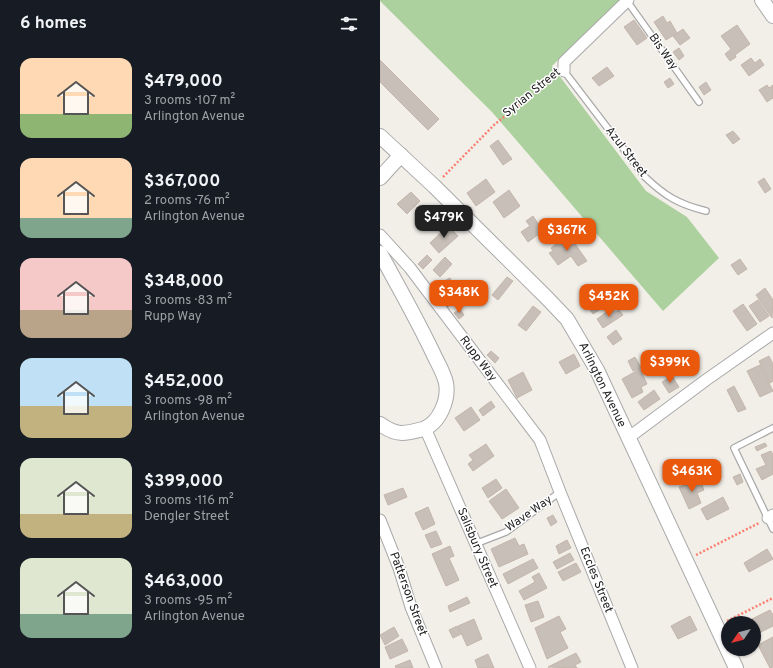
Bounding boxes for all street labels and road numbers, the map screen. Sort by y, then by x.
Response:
street label: Bis Way [645,30,681,74]
street label: Syrian Street [500,65,564,121]
street label: Azul Street [601,123,651,181]
street label: Rupp Way [456,333,500,385]
street label: Arlington Avenue [574,340,630,430]
street label: Wave Way [502,492,556,536]
street label: Salisbury Street [453,505,501,591]
street label: Eccles Street [576,545,616,615]
street label: Patterson Street [385,550,431,638]

